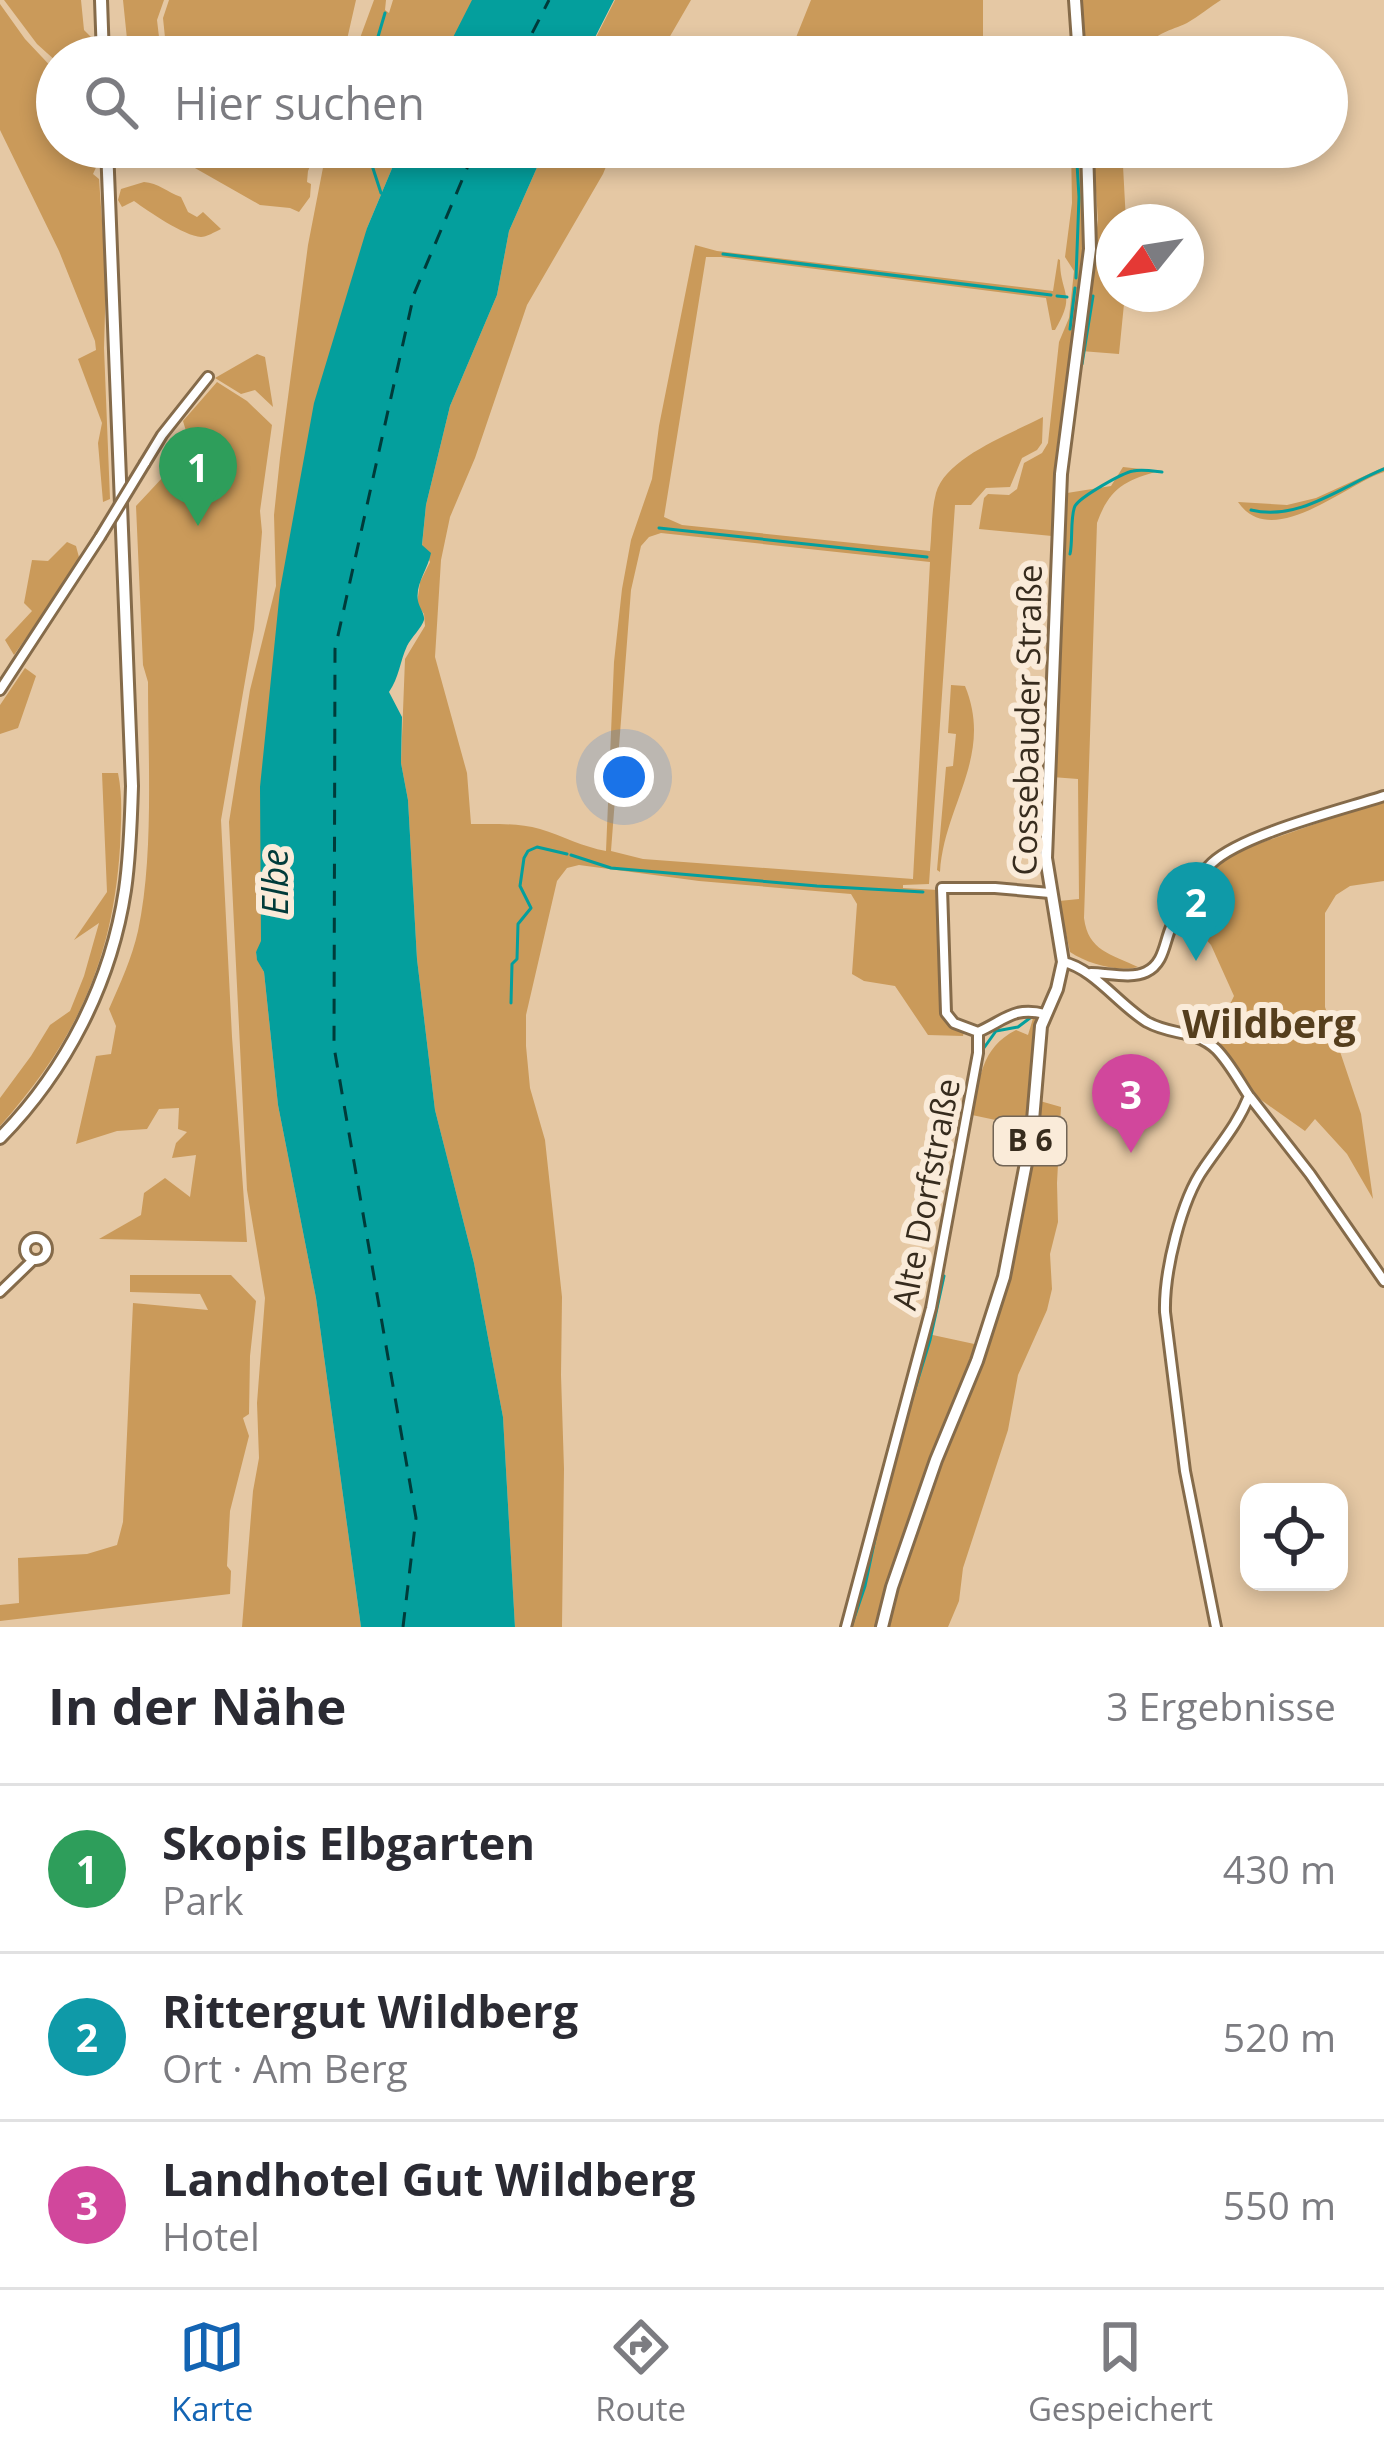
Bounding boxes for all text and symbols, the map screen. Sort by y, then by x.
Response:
search box [36,36,1348,168]
icon: search [78,69,144,135]
text: Hier suchen [174,72,425,133]
north arrow [1096,204,1204,312]
pin: 1 [159,427,237,526]
street label: Cossebauder Straße [1001,564,1052,876]
your location [594,747,654,807]
water label: Elbe [250,849,299,915]
pin: 2 [1157,862,1235,961]
district label: Wildberg [1182,996,1356,1049]
pin: 3 [1092,1054,1170,1153]
street label: Alte Dorfstraße [881,1074,970,1313]
road number: B 6 [994,1117,1066,1165]
map controls [1240,1483,1348,1591]
button: locate [1240,1483,1348,1591]
text: In der Nähe [48,1670,346,1740]
text: 3 Ergebnisse [1106,1679,1336,1732]
text: Skopis Elbgarten [162,1812,535,1873]
text: 1 [76,1842,98,1895]
text: 430 m [1223,1842,1336,1895]
text: Park [162,1873,244,1926]
text: Rittergut Wildberg [162,1980,578,2041]
text: 2 [76,2010,98,2063]
text: 520 m [1223,2010,1336,2063]
text: Ort · Am Berg [162,2041,408,2094]
text: Landhotel Gut Wildberg [162,2148,695,2209]
text: 3 [76,2178,98,2231]
text: 550 m [1223,2178,1336,2231]
text: Hotel [162,2209,260,2262]
tab: Karte [171,2314,253,2431]
tab: Route [595,2314,686,2431]
tab: Gespeichert [1028,2314,1213,2431]

